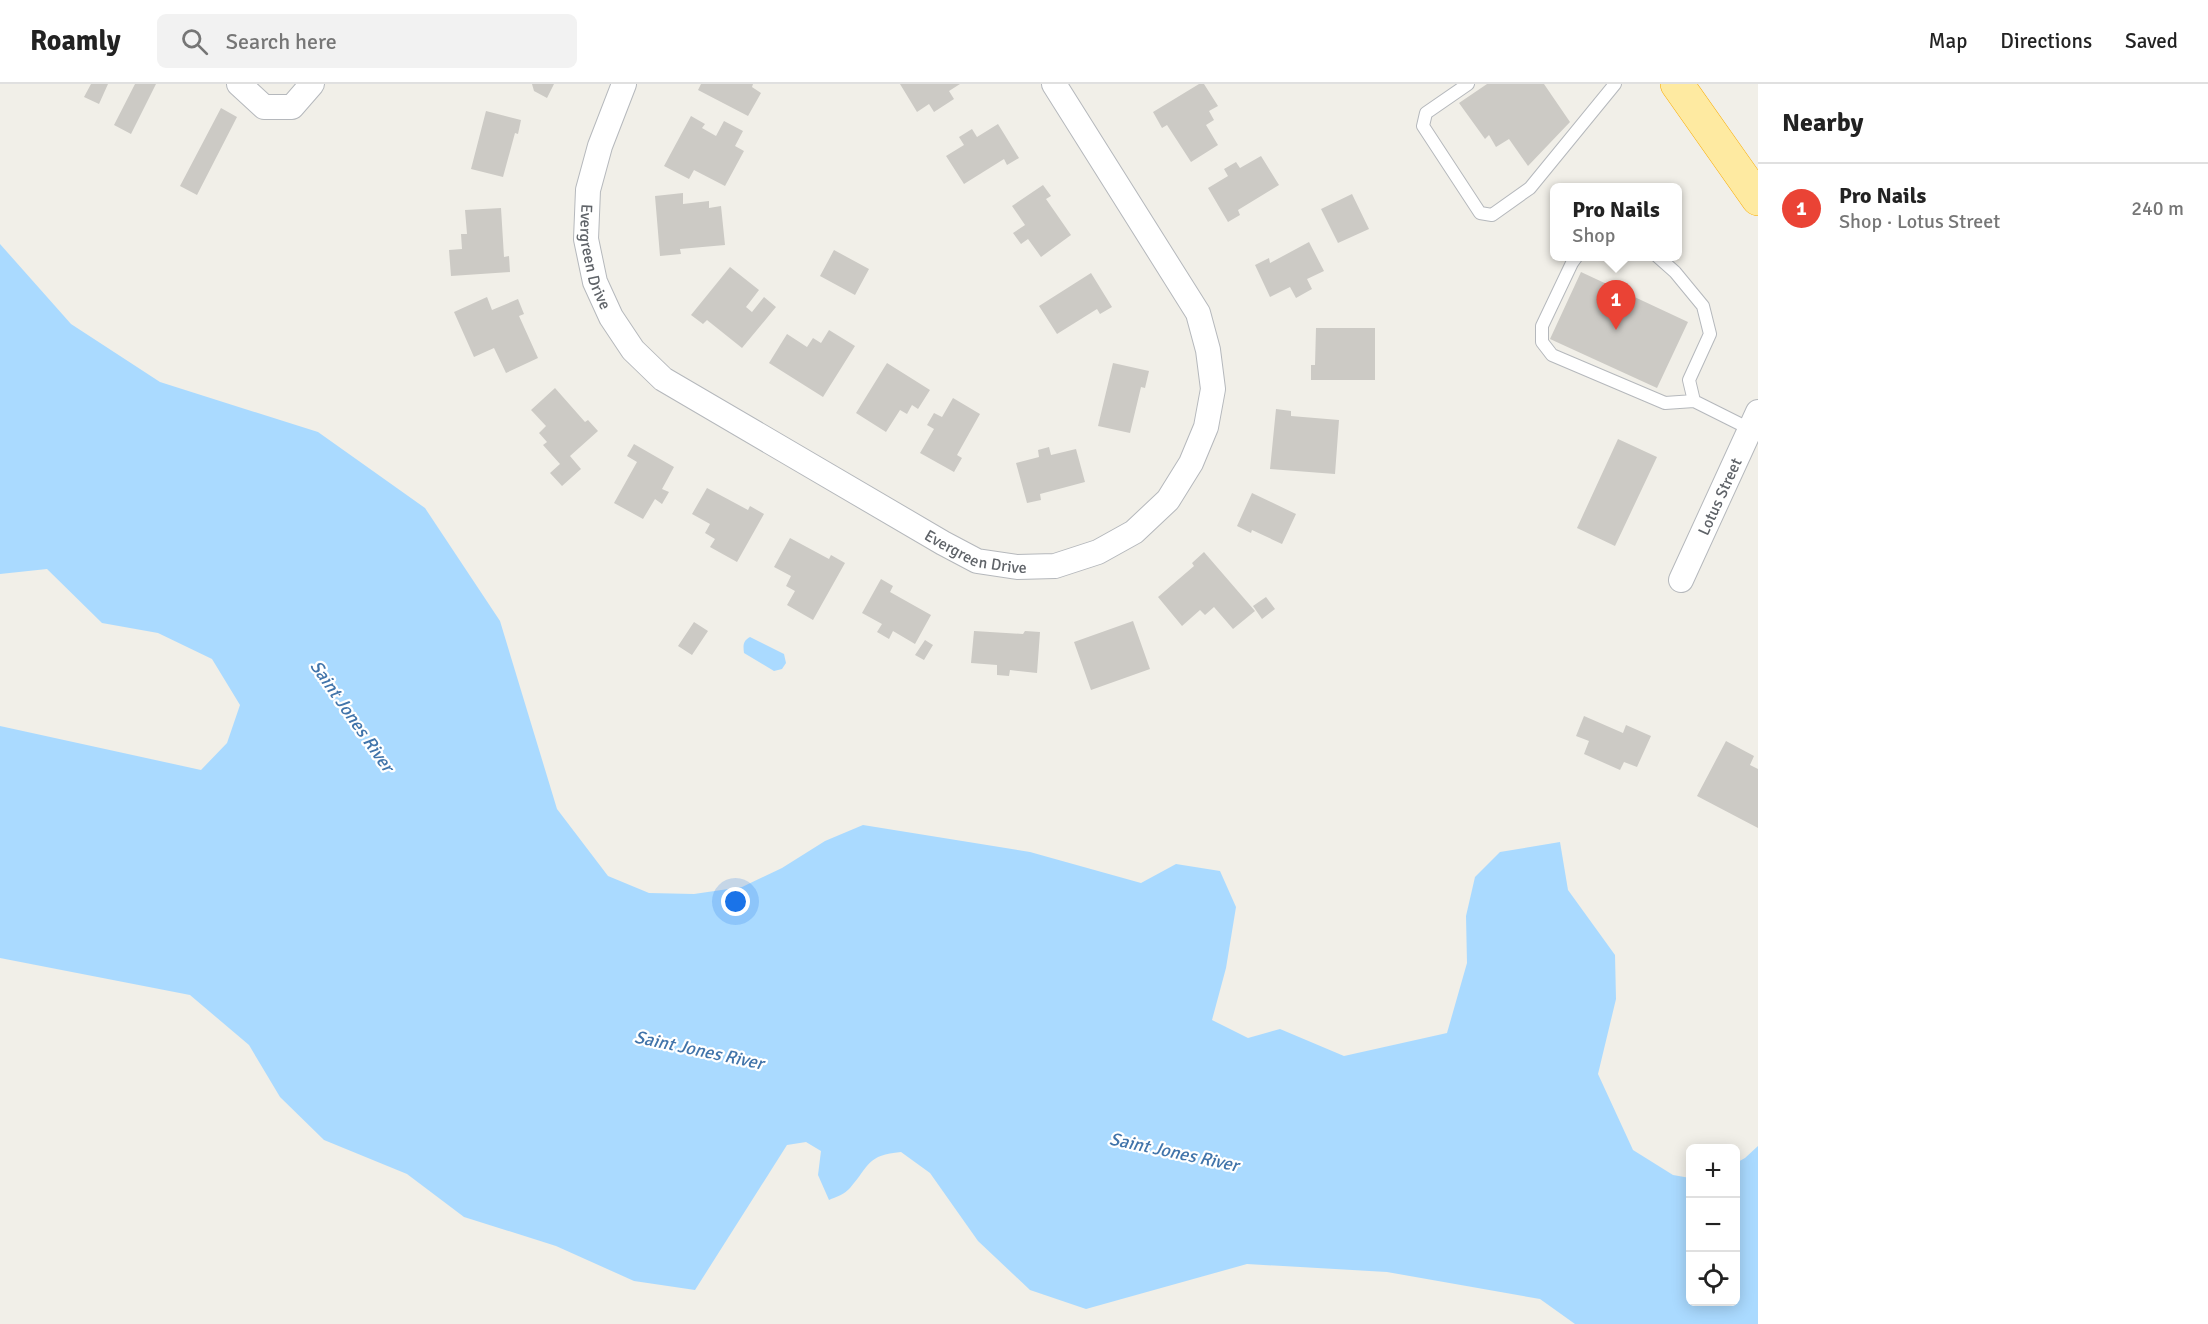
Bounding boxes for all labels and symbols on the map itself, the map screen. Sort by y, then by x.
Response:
street label: Evergreen Drive [575,204,615,313]
pin: 1 [1596,280,1636,330]
street label: Lotus Street [1694,455,1747,539]
street label: Evergreen Drive [921,525,1027,578]
water label: Saint Jones River [305,656,400,778]
your location [721,887,750,916]
water label: Saint Jones River [632,1026,768,1075]
water label: Saint Jones River [1107,1128,1243,1177]

